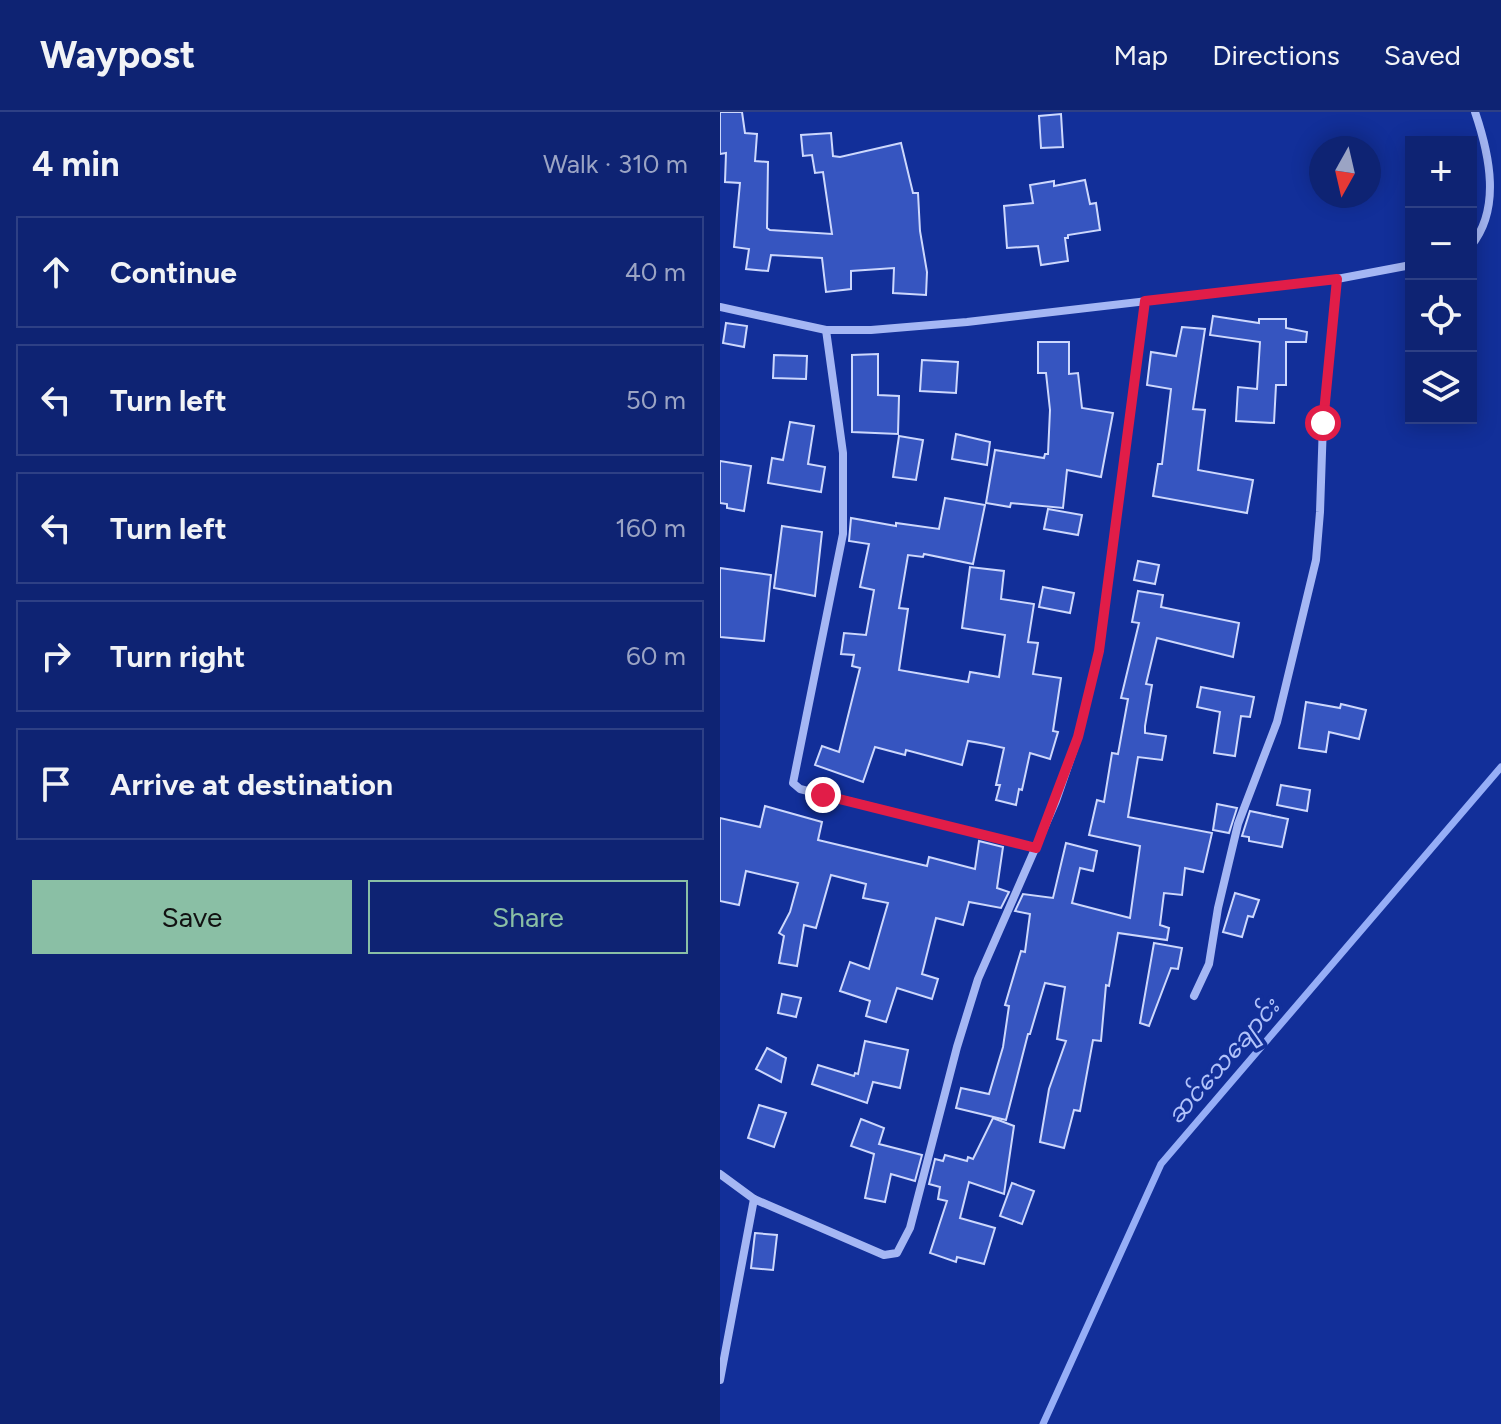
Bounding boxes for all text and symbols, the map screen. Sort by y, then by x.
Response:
text: Waypost [40,32,195,78]
text: Map [1114,38,1168,72]
text: Directions [1212,38,1340,72]
text: Saved [1384,38,1461,72]
north arrow [1309,136,1381,208]
map controls [1405,136,1477,424]
button: + [1405,136,1477,208]
text: 4 min [32,144,119,185]
text: Walk · 310 m [543,148,688,180]
button: − [1405,208,1477,280]
icon: ahead [34,250,78,294]
text: Continue [110,254,237,291]
text: 40 m [625,256,686,288]
button: locate [1405,280,1477,352]
button: layers [1405,352,1477,424]
icon: left [34,378,78,422]
text: Turn left [110,382,227,419]
text: 50 m [626,384,686,416]
route start [1305,405,1341,441]
icon: left [34,506,78,550]
text: Turn left [110,510,227,547]
text: 160 m [615,512,686,544]
icon: right [34,634,78,678]
text: Turn right [110,638,245,675]
text: 60 m [626,640,686,672]
icon: arrive [34,762,78,806]
text: Arrive at destination [110,766,393,803]
route end [805,777,841,813]
button: Save [32,880,352,954]
button: Share [368,880,688,954]
water label: ဆင်သေချောင်း [1159,990,1291,1134]

